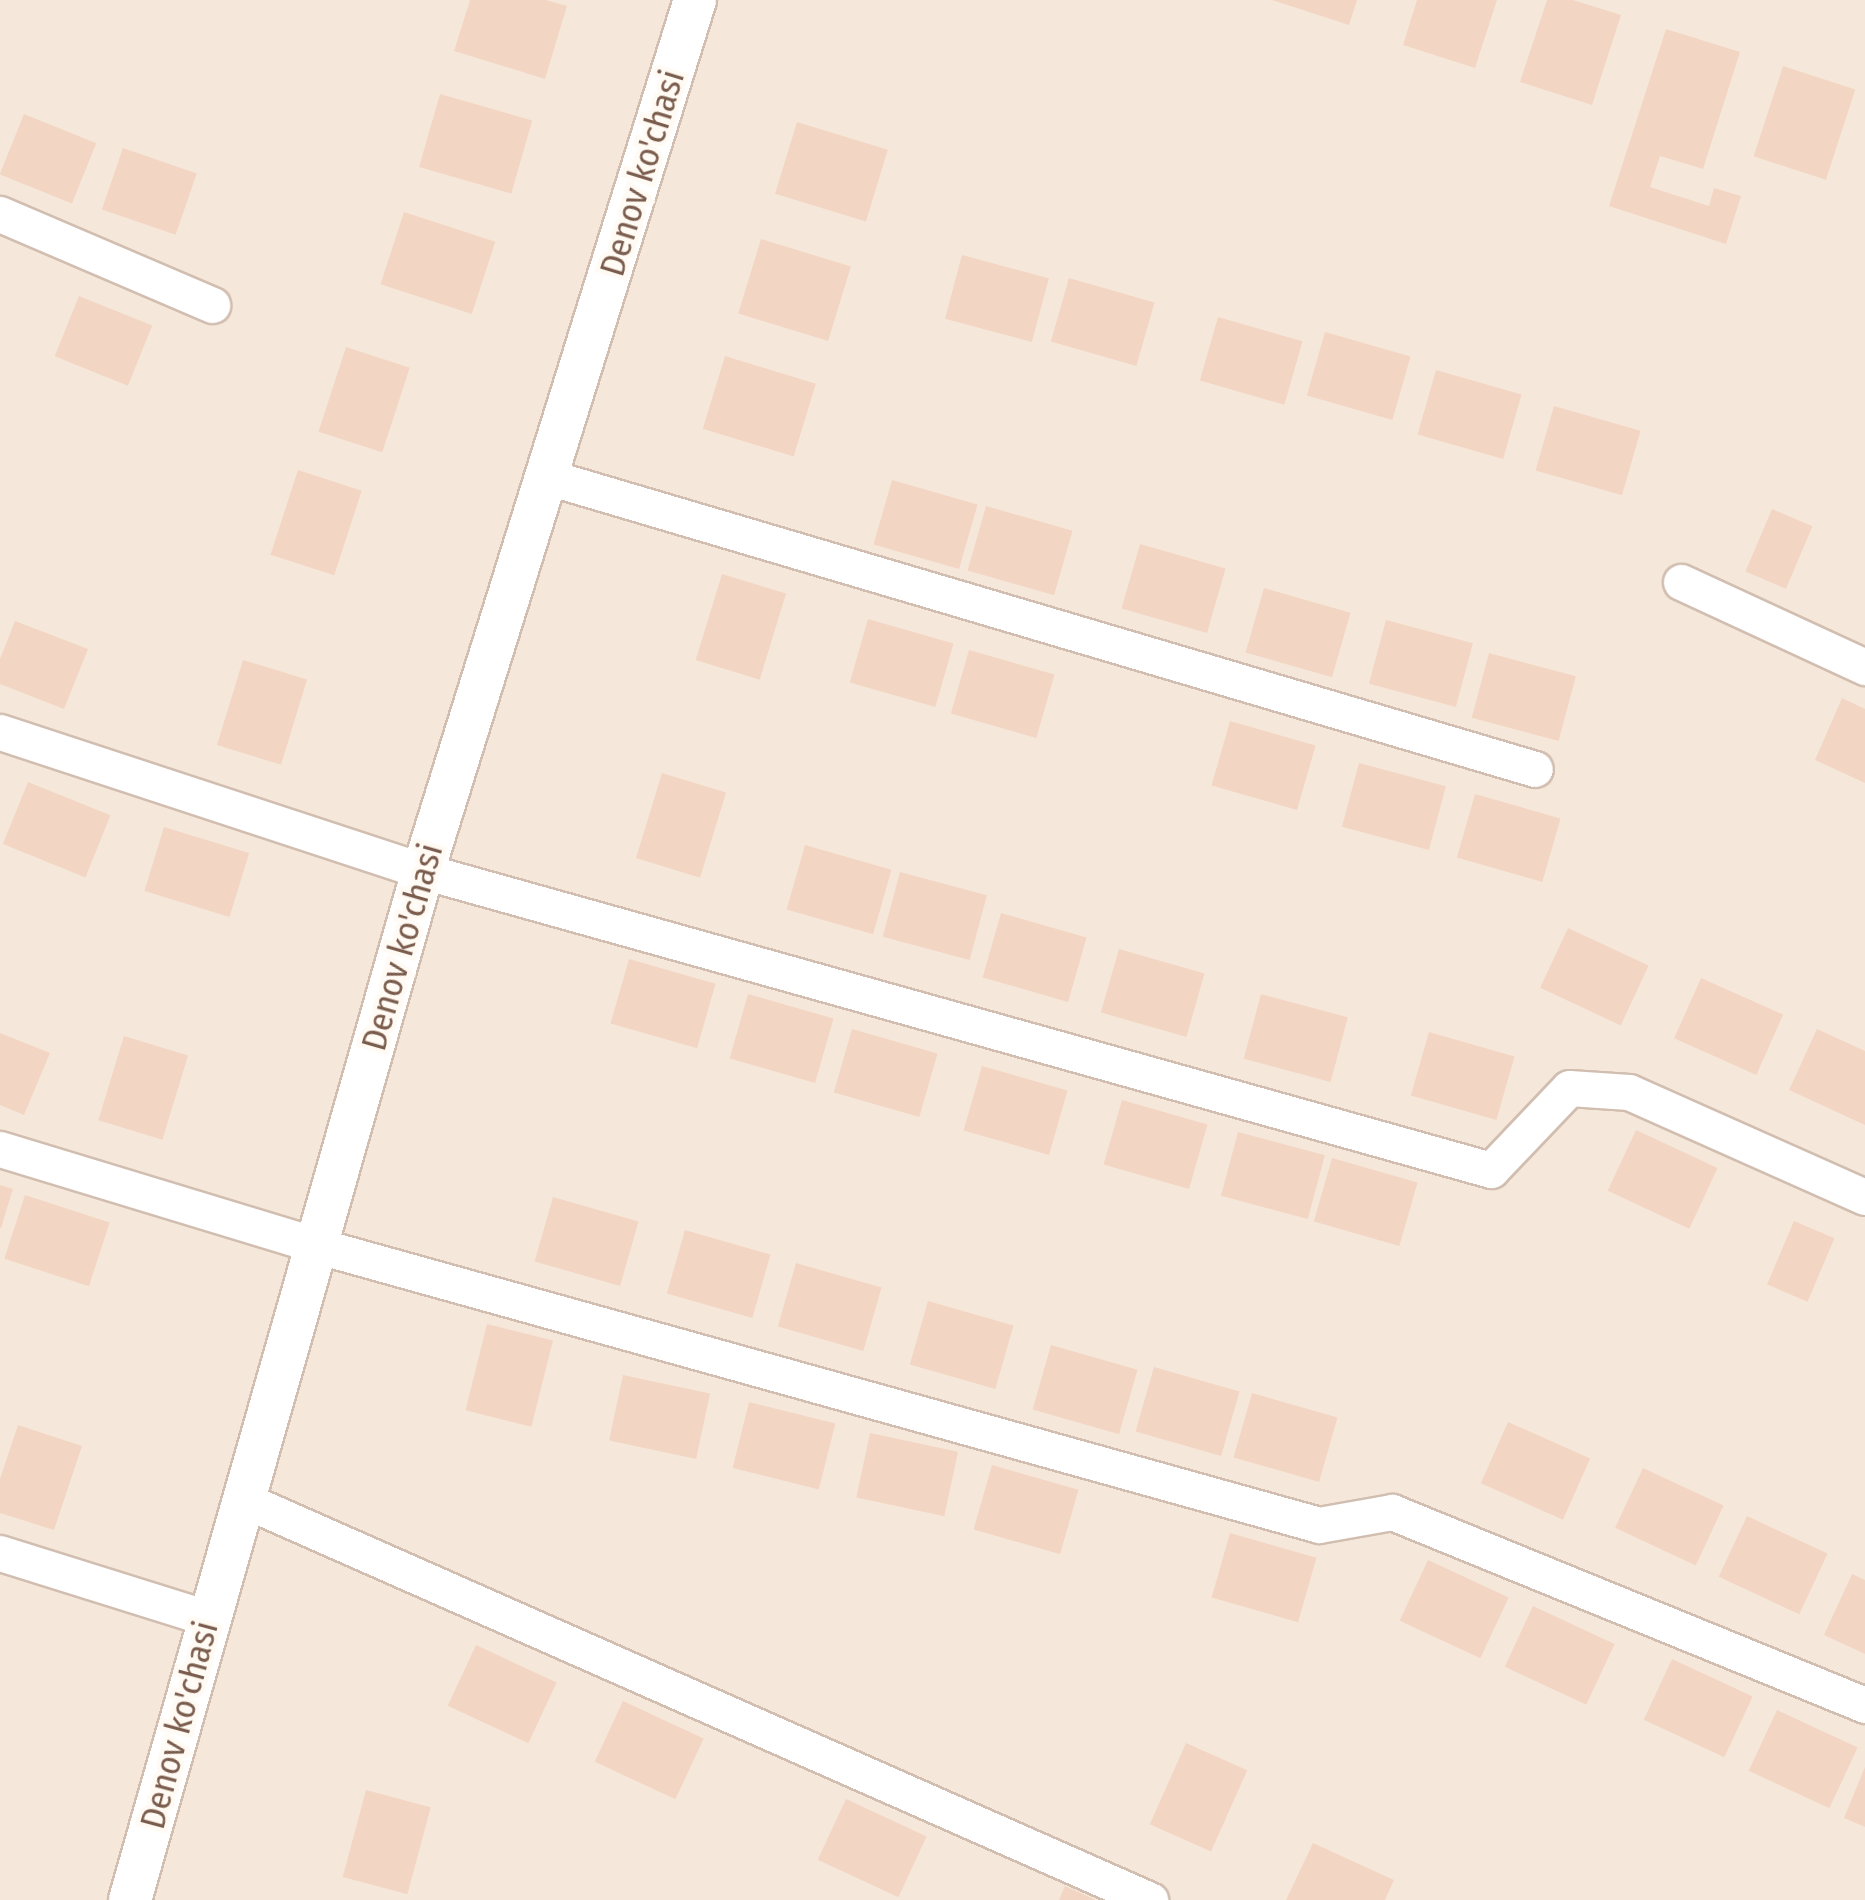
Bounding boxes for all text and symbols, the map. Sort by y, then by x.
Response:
street label: Denov ko'chasi [591,65,693,281]
street label: Denov ko'chasi [352,839,452,1055]
street label: Denov ko'chasi [131,1617,227,1833]

